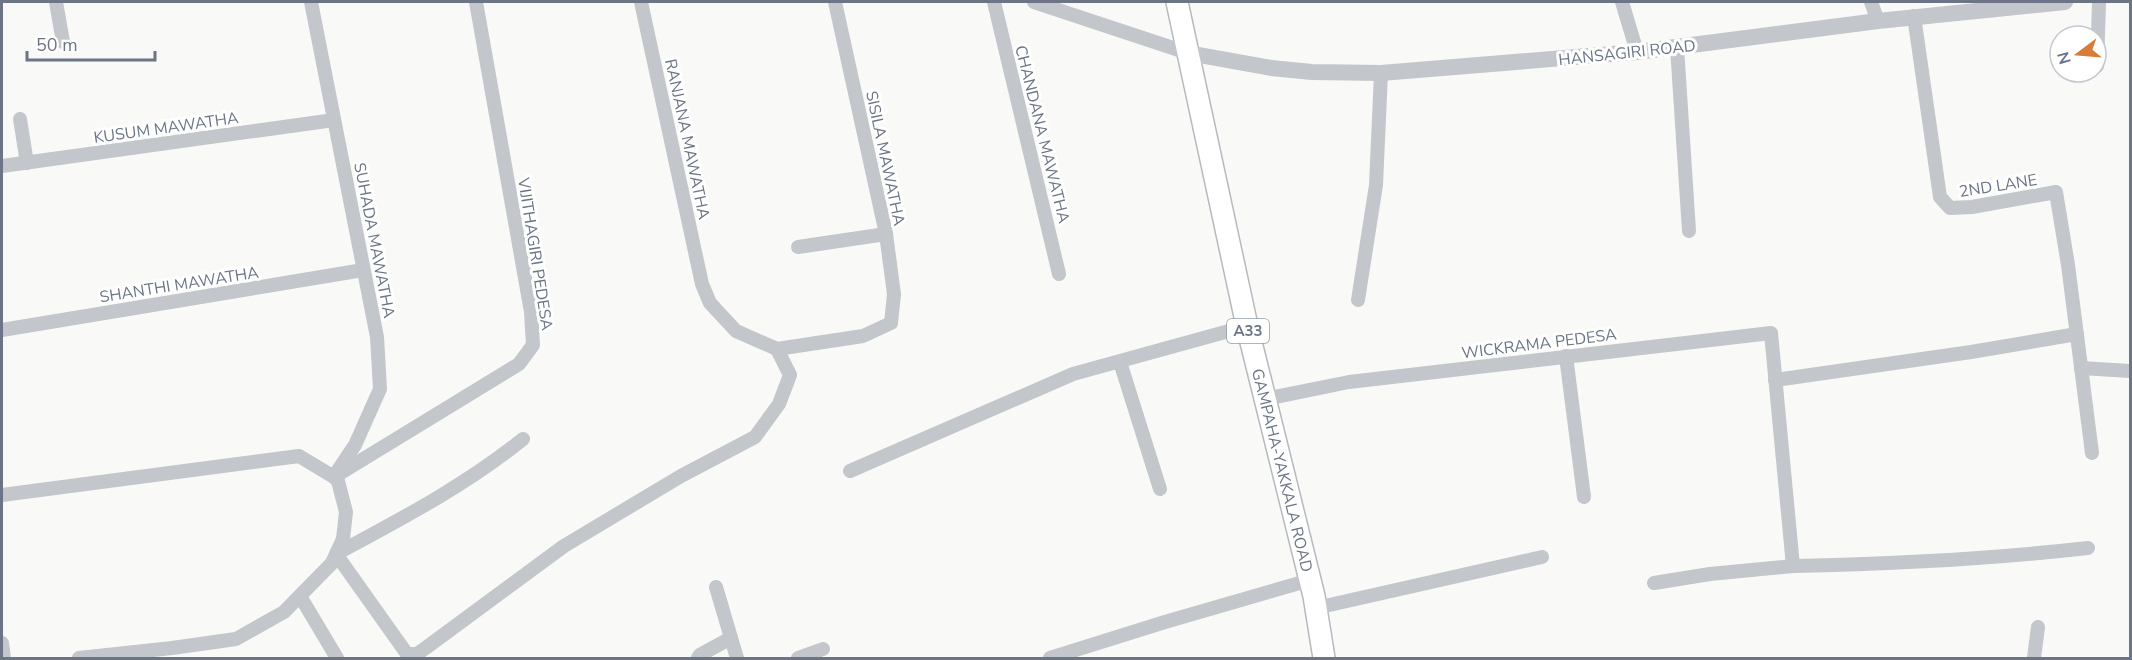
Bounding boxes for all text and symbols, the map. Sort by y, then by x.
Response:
scale bar [27,24,154,62]
north arrow [2048,24,2108,84]
text: 50 m [36,33,78,57]
street label: HANSAGIRI ROAD [1557,35,1697,71]
street label: CHANDANA MAWATHA [1009,43,1075,226]
text: N [2052,49,2077,67]
street label: RANJANA MAWATHA [659,57,715,222]
street label: SISILA MAWATHA [860,89,910,228]
street label: KUSUM MAWATHA [92,107,240,149]
street label: SUHADA MAWATHA [348,161,400,320]
street label: 2ND LANE [1958,169,2039,203]
street label: VIJITHAGIRI PEDESA [512,175,558,332]
street label: SHANTHI MAWATHA [98,262,261,308]
road number: A33 [1227,319,1269,343]
street label: WICKRAMA PEDESA [1460,324,1618,364]
street label: GAMPAHA-YAKKALA ROAD [1246,366,1318,574]

